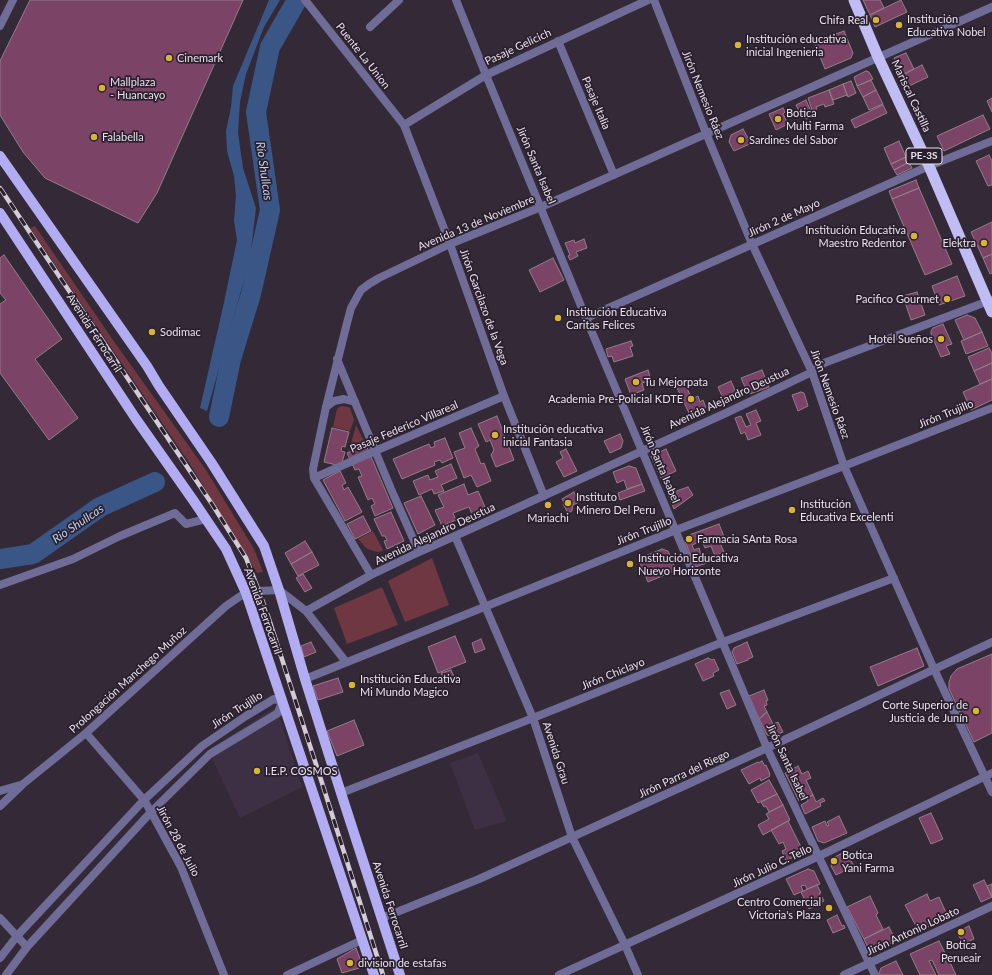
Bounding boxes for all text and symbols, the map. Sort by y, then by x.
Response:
place label: Institución Educativa Nobel [907,12,986,38]
place label: Chifa Real [819,13,868,27]
marker: Chifa Real [871,15,881,25]
street label: Puente La Union [333,20,393,92]
marker: Institución Educativa Nobel [894,20,904,30]
street label: Pasaje Gelicich [483,26,553,68]
place label: Institución educativa inicial Ingenieria [746,32,846,58]
marker: Institución educativa inicial Ingenieria [733,40,743,50]
street label: Jirón Nemesio Ráez [679,49,727,141]
place label: Cinemark [177,51,223,65]
marker: Cinemark [164,53,174,63]
street label: Mariscal Castilla [889,58,933,134]
street label: Pasaje Italia [579,74,613,132]
place label: Mallplaza - Huancayo [110,75,165,101]
marker: Mallplaza - Huancayo [97,83,107,93]
place label: Botica Multi Farma [786,106,844,132]
marker: Botica Multi Farma [773,114,783,124]
street label: Jirón Santa Isabel [514,124,558,206]
place label: Falabella [102,130,144,144]
marker: Falabella [89,132,99,142]
place label: Sardines del Sabor [749,133,838,147]
marker: Sardines del Sabor [736,135,746,145]
water label: Río Shullcas [253,141,275,201]
road number: PE-3S [906,148,942,164]
street label: Avenida 13 de Noviembre [416,192,536,254]
street label: Jirón 2 de Mayo [746,196,822,240]
place label: Institución Educativa Maestro Redentor [805,223,906,249]
marker: Institución Educativa Maestro Redentor [909,231,919,241]
place label: Elektra [942,236,976,250]
marker: Elektra [979,238,989,248]
street label: Jirón Garcilazo de la Vega [457,247,511,367]
street label: Avenida Ferrocarril [64,291,124,375]
place label: Pacifico Gourmet [856,292,939,306]
marker: Pacifico Gourmet [942,294,952,304]
place label: Institución Educativa Caritas Felices [566,305,667,331]
marker: Institución Educativa Caritas Felices [553,313,563,323]
place label: Sodimac [160,325,201,339]
marker: Sodimac [147,327,157,337]
place label: Hotel Sueños [869,332,933,346]
marker: Hotel Sueños [936,334,946,344]
street label: Jirón Nemesio Ráez [808,347,852,441]
street label: Avenida Alejandro Deustua [667,364,791,432]
place label: Tu Mejorpata [644,375,708,389]
marker: Tu Mejorpata [631,377,641,387]
place label: Academia Pre-Policial KDTE [548,392,683,406]
marker: Academia Pre-Policial KDTE [686,394,696,404]
street label: Jirón Trujillo [917,397,975,431]
street label: Pasaje Federico Villareal [348,398,460,456]
place label: Institución educativa inicial Fantasia [503,422,603,448]
street label: Jirón Santa Isabel [638,423,682,505]
marker: Institución educativa inicial Fantasia [490,430,500,440]
place label: Instituto Minero Del Peru [576,490,655,516]
place label: Institución Educativa Excelenti [800,497,893,523]
marker: Instituto Minero Del Peru [563,498,573,508]
street label: Avenida Alejandro Deustua [373,500,497,568]
marker: Mariachi [543,500,553,510]
water label: Rio Shullcas [49,502,107,546]
marker: Institución Educativa Excelenti [787,505,797,515]
place label: Mariachi [527,511,569,525]
street label: Jirón Trujillo [615,514,673,548]
place label: Farmacia SAnta Rosa [697,532,797,546]
marker: Farmacia SAnta Rosa [684,534,694,544]
place label: Institución Educativa Nuevo Horizonte [638,551,739,577]
marker: Institución Educativa Nuevo Horizonte [625,559,635,569]
street label: Avenida Ferrocarril [241,566,285,656]
street label: Prolongación Manchego Muñoz [67,624,189,736]
street label: Jirón Chiclayo [579,655,647,693]
place label: Institución Educativa Mi Mundo Magico [360,672,461,698]
marker: Institución Educativa Mi Mundo Magico [347,680,357,690]
street label: Jirón Trujillo [209,689,265,731]
place label: Corte Superior de Justicia de Junín [882,698,968,724]
marker: Corte Superior de Justicia de Junín [971,706,981,716]
street label: Avenida Grau [540,720,572,786]
street label: Jirón Santa Isabel [763,721,811,803]
street label: Jirón Parra del Riego [636,747,732,801]
place label: I.E.P. COSMOS [265,764,337,778]
marker: I.E.P. COSMOS [252,766,262,776]
street label: Jirón 28 de Julio [154,803,202,879]
street label: Jirón Julio C. Tello [730,842,814,890]
place label: Botica Yani Farma [842,848,894,874]
marker: Botica Yani Farma [829,856,839,866]
street label: Avenida Ferrocarril [370,860,410,950]
place label: Centro Comercial Victoria's Plaza [737,895,821,921]
marker: Centro Comercial Victoria's Plaza [824,903,834,913]
street label: Jirón Antonio Lobato [865,904,961,958]
marker: Botica Perueair [956,927,966,937]
place label: Botica Perueair [941,938,981,964]
place label: division de estafas [358,956,446,970]
marker: division de estafas [345,958,355,968]

